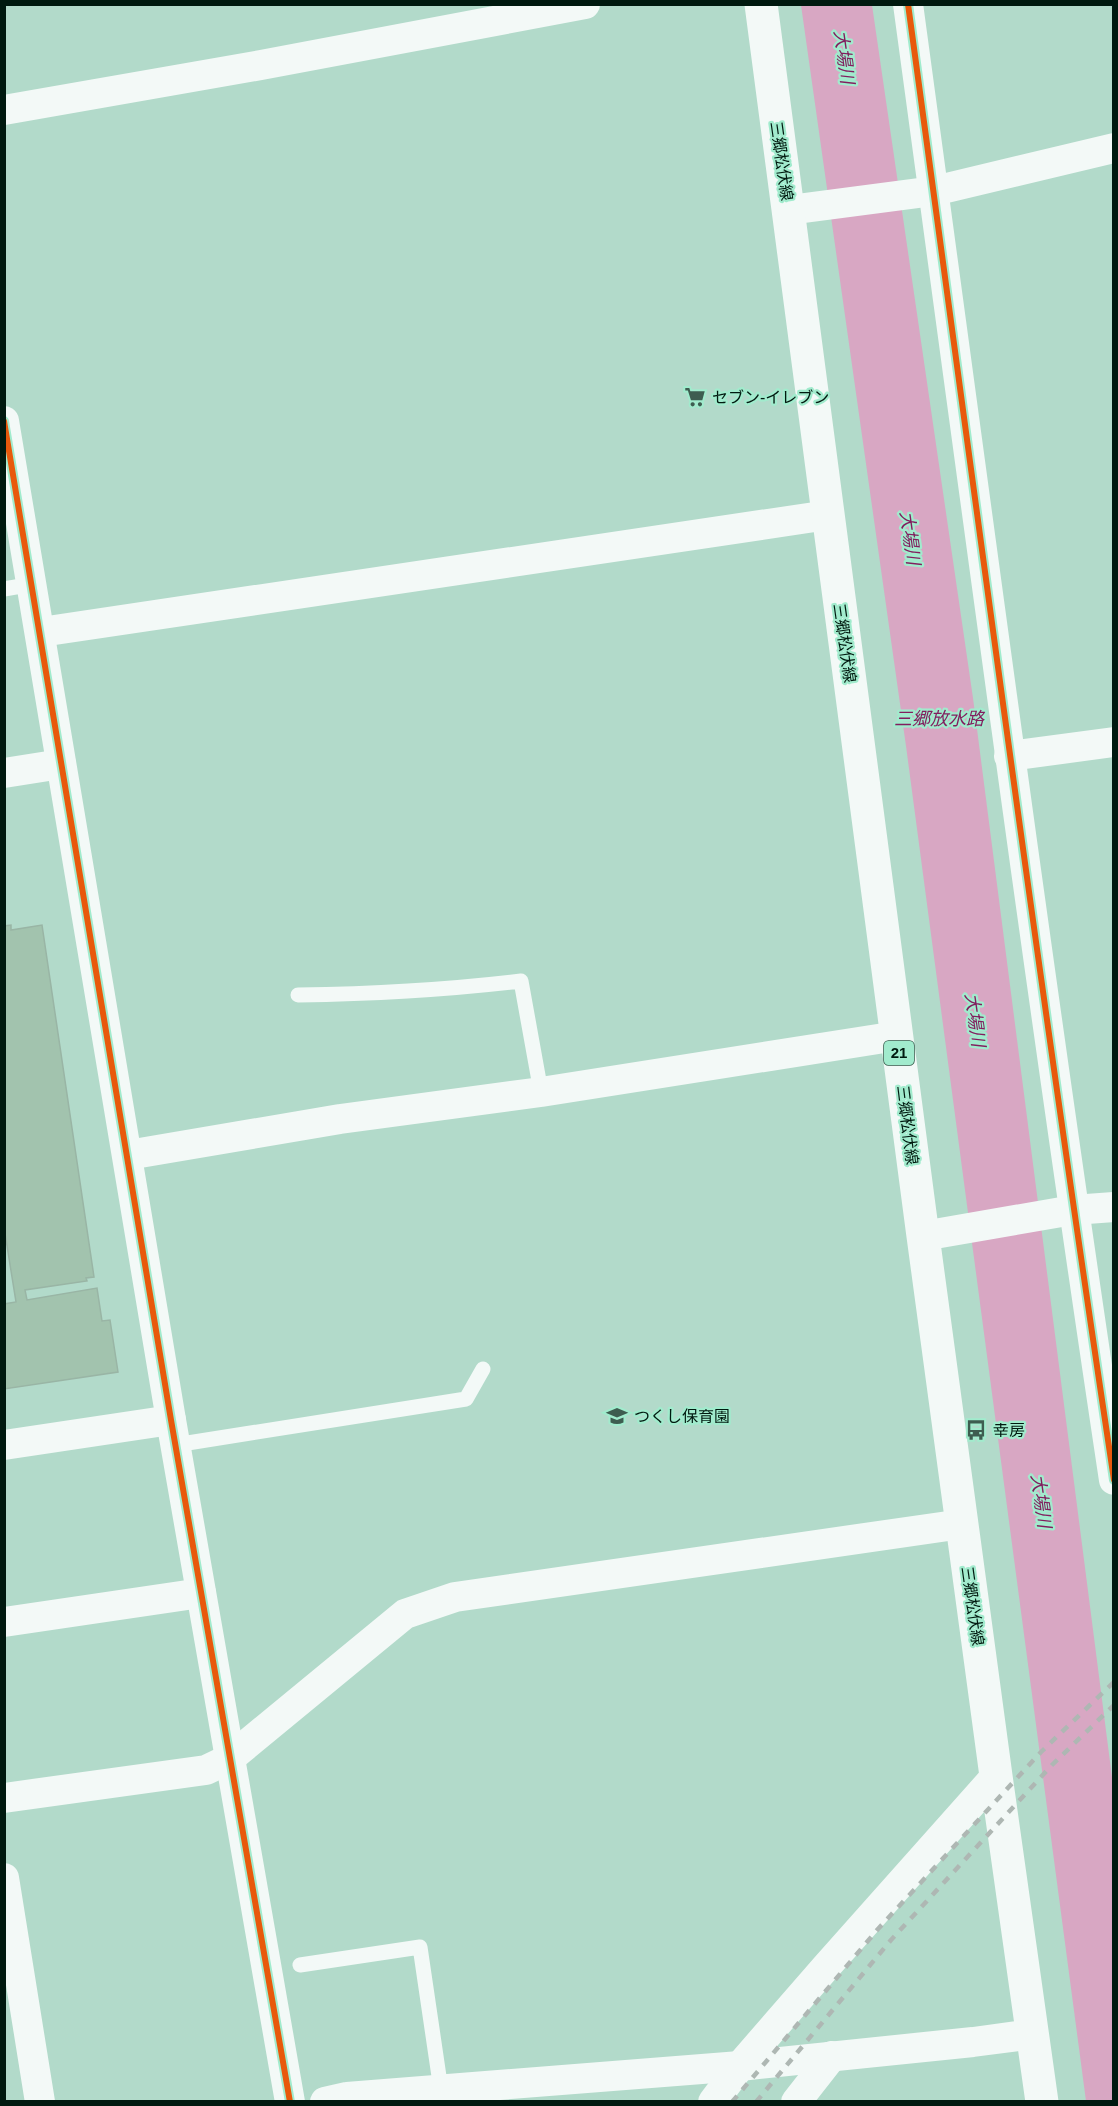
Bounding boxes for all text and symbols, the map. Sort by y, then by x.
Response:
water label: 大場川 [830,29,858,87]
street label: 三郷松伏線 [768,120,795,202]
supermarket icon: セブン-イレブン [683,385,707,409]
place label: セブン-イレブン [712,389,829,406]
water label: 大場川 [896,510,924,568]
street label: 三郷松伏線 [831,602,858,684]
water label: 三郷放水路 [894,709,986,729]
water label: 大場川 [961,992,989,1050]
road number: 21 [884,1041,914,1065]
street label: 三郷松伏線 [894,1084,921,1166]
school or university icon: つくし保育園 [605,1404,629,1428]
place label: つくし保育園 [634,1408,730,1425]
bus stop icon: 幸房 [964,1418,988,1442]
place label: 幸房 [993,1422,1025,1439]
water label: 大場川 [1027,1473,1055,1531]
street label: 三郷松伏線 [959,1565,986,1647]

